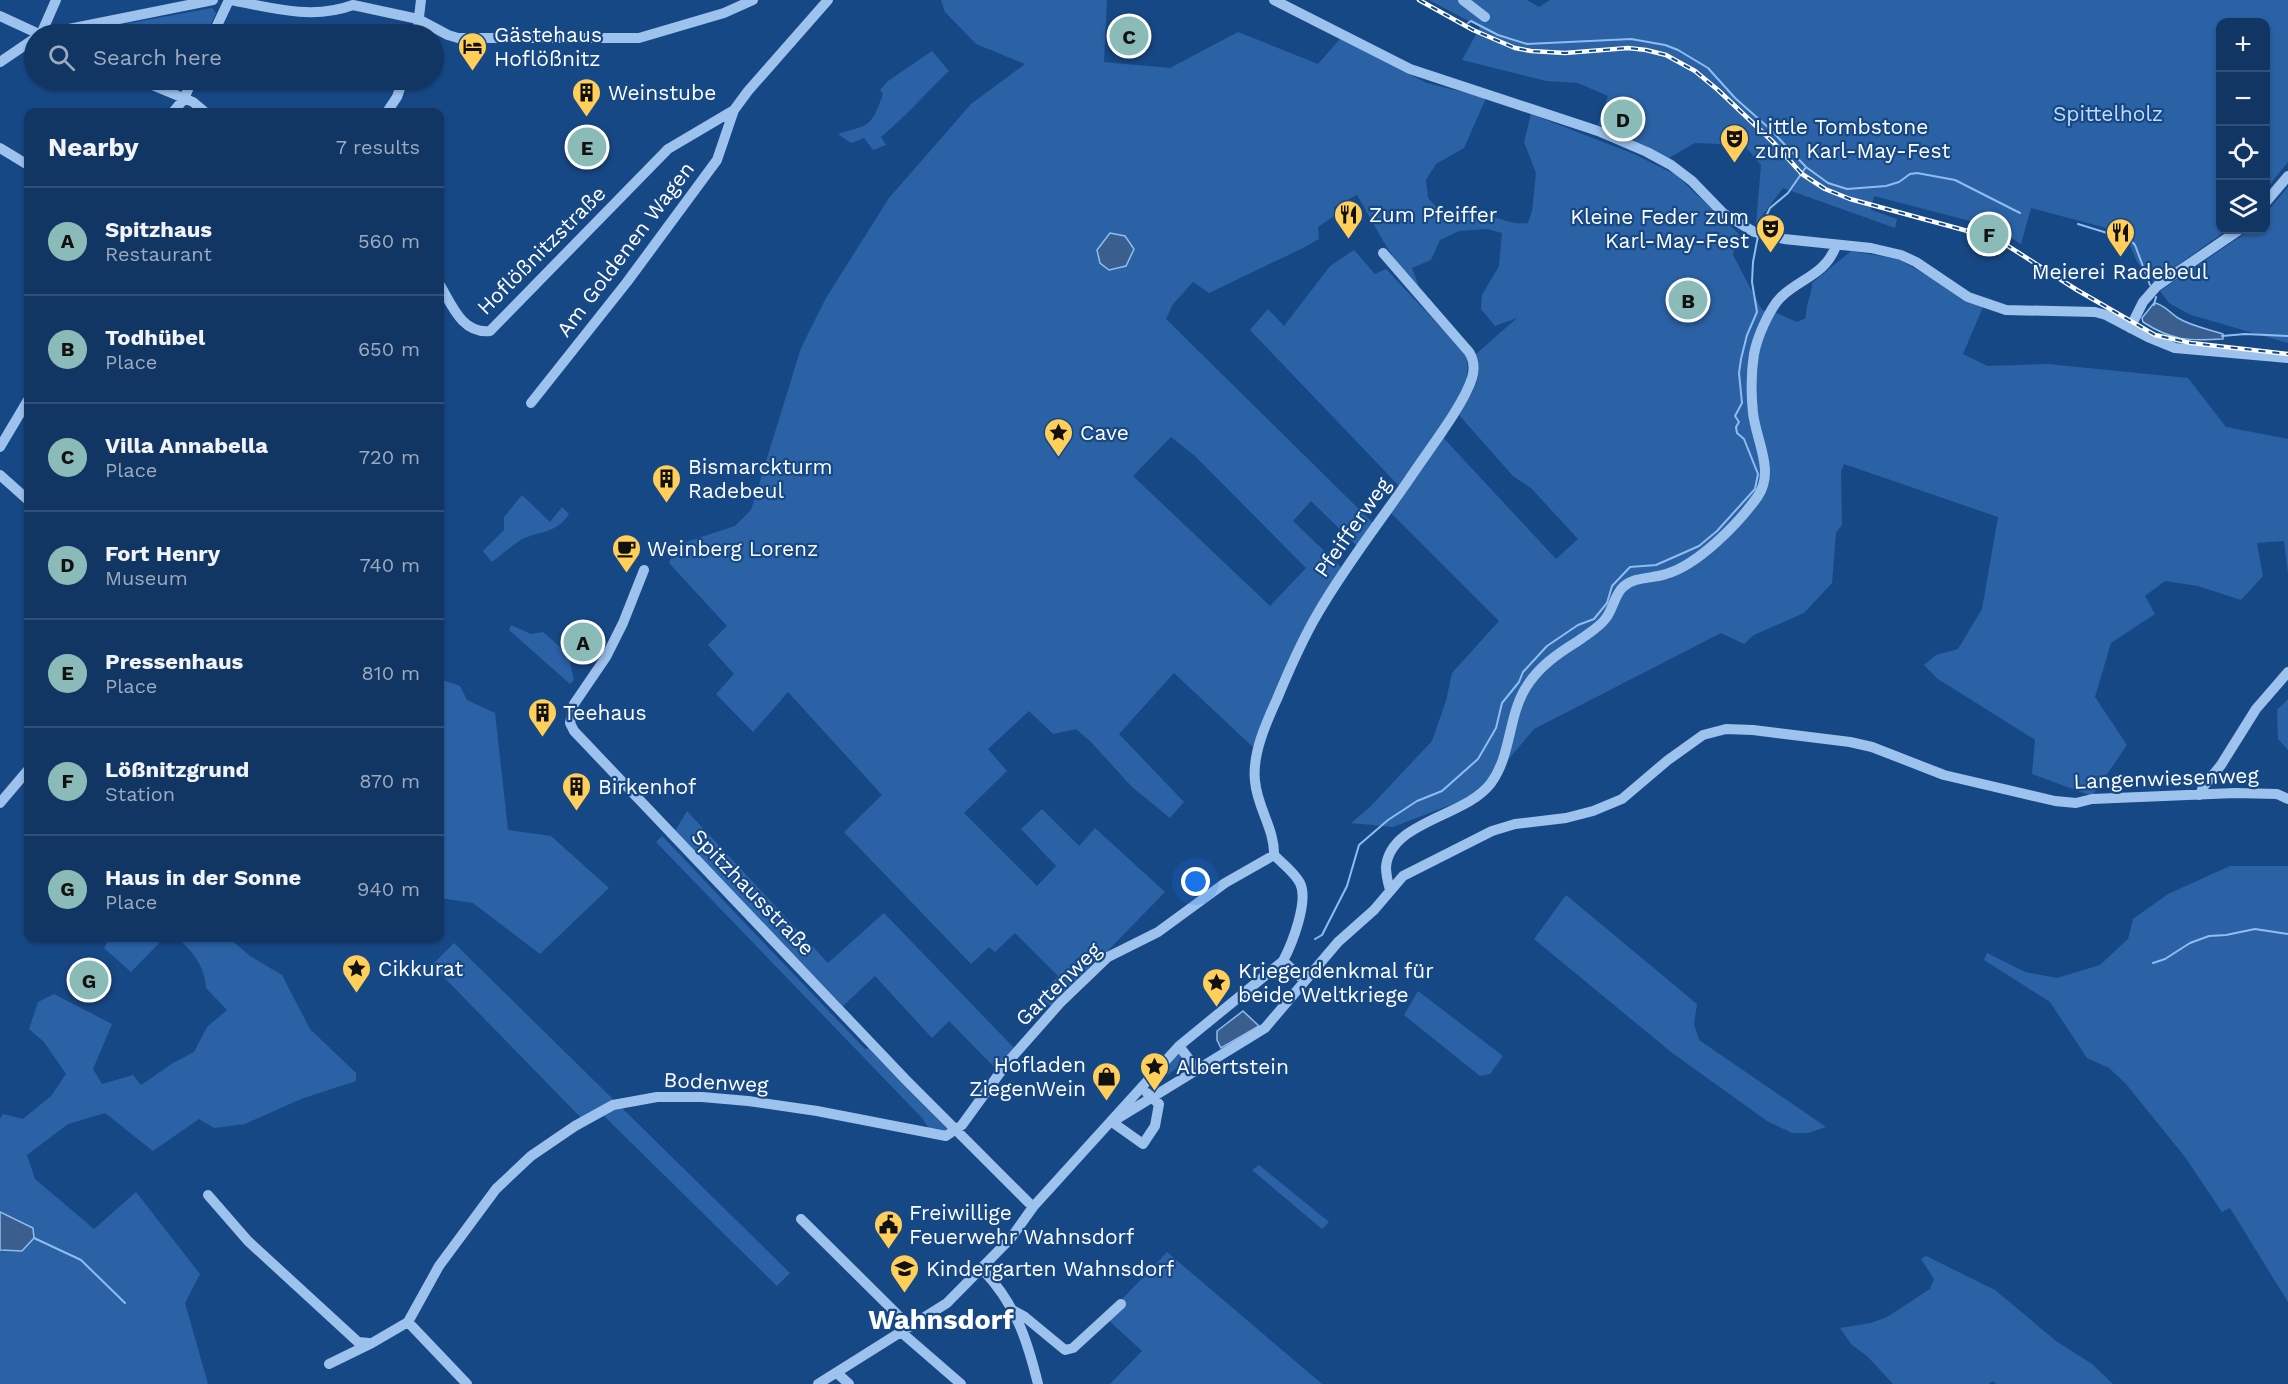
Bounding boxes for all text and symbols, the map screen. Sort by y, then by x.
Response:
pin: C [1110,14,1148,58]
map controls [2216,18,2270,234]
button: + [2216,18,2270,72]
place label: Gästehaus Hoflößnitz [494,22,602,71]
search box [24,24,444,90]
hotel icon: Gästehaus Hoflößnitz [457,30,489,72]
icon: search [45,41,78,74]
text: Search here [93,45,222,70]
button: − [2216,72,2270,126]
building icon: Weinstube [571,76,603,118]
place label: Weinstube [608,80,716,105]
pin: D [1604,96,1642,142]
park label: Spittelholz [2053,101,2163,126]
place label: Little Tombstone zum Karl-May-Fest [1755,114,1951,163]
theatre icon: Little Tombstone zum Karl-May-Fest [1718,122,1750,164]
pin: E [568,124,606,170]
button: locate [2216,126,2270,180]
text: Nearby [48,132,139,162]
text: 7 results [336,135,420,159]
street label: Am Goldenen Wagen [551,156,699,342]
street label: Hoflößnitzstraße [471,180,611,320]
button: layers [2216,180,2270,234]
restaurant icon: Zum Pfeiffer [1332,198,1364,240]
place label: Zum Pfeiffer [1369,202,1498,227]
place label: Kleine Feder zum Karl-May-Fest [1570,204,1749,253]
theatre icon: Kleine Feder zum Karl-May-Fest [1754,212,1786,254]
pin: F [1970,212,2008,256]
restaurant icon: Meierei Radebeul [2104,216,2136,258]
text: Spitzhaus [105,217,212,242]
text: A [61,229,74,253]
text: 560 m [358,229,420,253]
text: Restaurant [105,242,212,266]
place label: Meierei Radebeul [2032,259,2209,284]
pin: B [1668,278,1708,322]
text: Todhübel [105,325,205,350]
text: B [61,337,74,361]
text: 650 m [358,337,420,361]
text: Place [105,350,157,374]
place icon: Cave [1043,416,1075,458]
place label: Cave [1080,420,1129,445]
text: Villa Annabella [105,433,268,458]
text: C [61,445,74,469]
text: 720 m [359,445,420,469]
place label: Bismarckturm Radebeul [688,454,833,503]
text: Place [105,458,157,482]
building icon: Bismarckturm Radebeul [651,462,683,504]
street label: Pfeifferweg [1309,472,1396,582]
cafe icon: Weinberg Lorenz [610,532,642,574]
place label: Weinberg Lorenz [647,536,818,561]
text: Fort Henry [105,541,220,566]
text: D [60,553,75,577]
text: 740 m [360,553,420,577]
text: Museum [105,566,188,590]
pin: A [564,620,602,664]
text: Pressenhaus [105,649,243,674]
text: E [61,661,74,685]
text: 810 m [362,661,420,685]
text: Place [105,674,157,698]
building icon: Teehaus [526,696,558,738]
place label: Teehaus [563,700,647,725]
text: Lößnitzgrund [105,757,249,782]
street label: Langenwiesenweg [2073,762,2260,794]
text: F [61,769,74,793]
text: 870 m [359,769,420,793]
building icon: Birkenhof [561,770,593,812]
place label: Birkenhof [598,774,696,799]
text: Station [105,782,175,806]
street label: Spitzhausstraße [686,824,820,960]
text: Haus in der Sonne [105,865,301,890]
your location [1181,867,1210,896]
text: G [60,877,75,901]
text: 940 m [357,877,420,901]
text: Place [105,890,157,914]
street label: Gartenweg [1010,936,1107,1031]
place icon: Cikkurat [341,952,373,994]
place label: Cikkurat [378,956,464,981]
pin: G [70,958,109,1002]
place label: Kriegerdenkmal für beide Weltkriege [1238,958,1434,1007]
place icon: Kriegerdenkmal für beide Weltkriege [1201,966,1233,1008]
place icon: Albertstein [1139,1050,1171,1092]
place label: Hofladen ZiegenWein [969,1052,1086,1101]
place label: Albertstein [1176,1054,1289,1079]
shop icon: Hofladen ZiegenWein [1091,1060,1123,1102]
street label: Bodenweg [663,1067,770,1097]
place label: Freiwillige Feuerwehr Wahnsdorf [909,1200,1134,1249]
public building icon: Freiwillige Feuerwehr Wahnsdorf [872,1208,904,1250]
school or university icon: Kindergarten Wahnsdorf [889,1252,921,1294]
place label: Kindergarten Wahnsdorf [926,1256,1174,1281]
district label: Wahnsdorf [868,1304,1015,1336]

